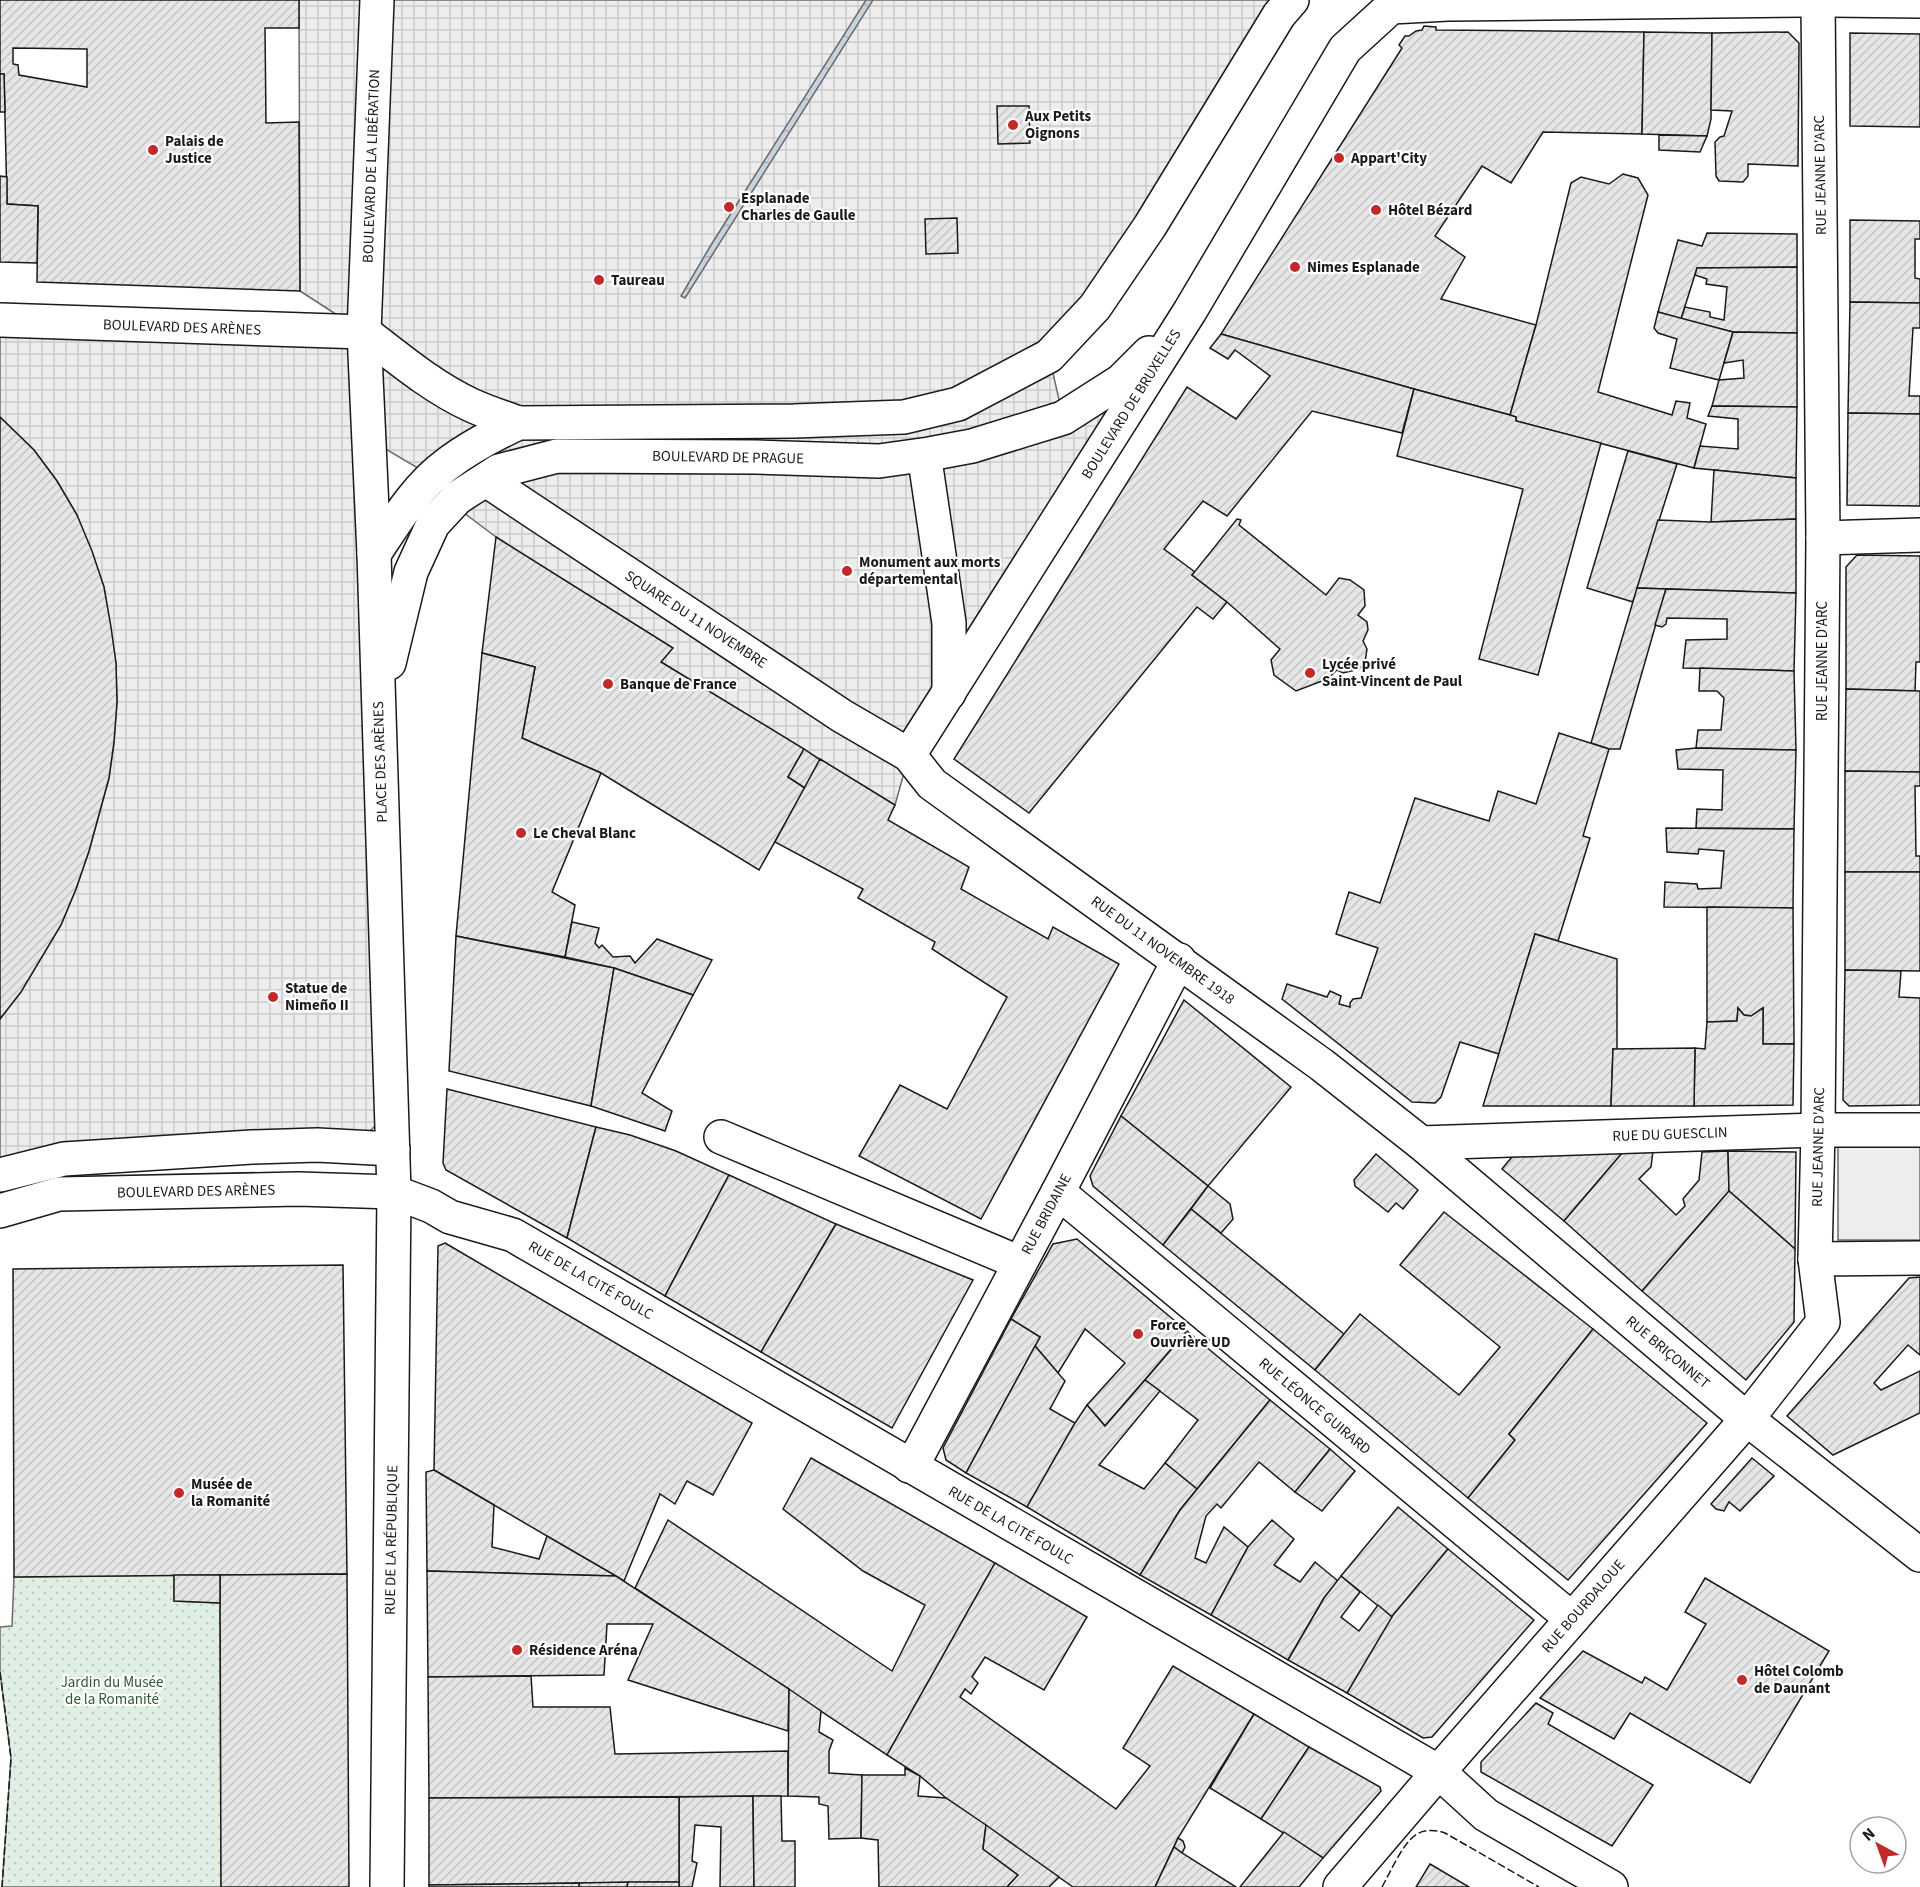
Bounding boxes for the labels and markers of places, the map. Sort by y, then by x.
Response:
place label: Aux Petits Oignons [1024,106,1092,144]
marker: Aux Petits Oignons [1006,118,1020,132]
place label: Palais de Justice [165,131,224,169]
marker: Palais de Justice [146,143,160,157]
place label: Appart'City [1350,148,1427,169]
marker: Appart'City [1332,151,1346,165]
place label: Esplanade Charles de Gaulle [741,188,856,226]
marker: Esplanade Charles de Gaulle [722,200,736,214]
place label: Hôtel Bézard [1388,200,1472,221]
marker: Hôtel Bézard [1369,203,1383,217]
place label: Nimes Esplanade [1307,257,1420,278]
marker: Nimes Esplanade [1288,260,1302,274]
place label: Taureau [611,270,665,291]
marker: Taureau [592,273,606,287]
place label: Monument aux morts départemental [859,552,1001,590]
marker: Monument aux morts départemental [840,564,854,578]
place label: Lycée privé Saint-Vincent de Paul [1322,654,1463,692]
marker: Lycée privé Saint-Vincent de Paul [1303,666,1317,680]
place label: Banque de France [620,674,737,695]
marker: Banque de France [601,677,615,691]
place label: Le Cheval Blanc [533,823,636,844]
marker: Le Cheval Blanc [514,826,528,840]
place label: Statue de Nimeño II [285,978,349,1016]
marker: Statue de Nimeño II [266,990,280,1004]
place label: Force Ouvrière UD [1150,1315,1231,1353]
marker: Force Ouvrière UD [1131,1327,1145,1341]
place label: Musée de la Romanité [191,1474,271,1512]
marker: Musée de la Romanité [172,1486,186,1500]
place label: Résidence Aréna [529,1640,638,1661]
marker: Résidence Aréna [510,1643,524,1657]
place label: Hôtel Colomb de Daunant [1754,1661,1844,1699]
marker: Hôtel Colomb de Daunant [1735,1673,1749,1687]

